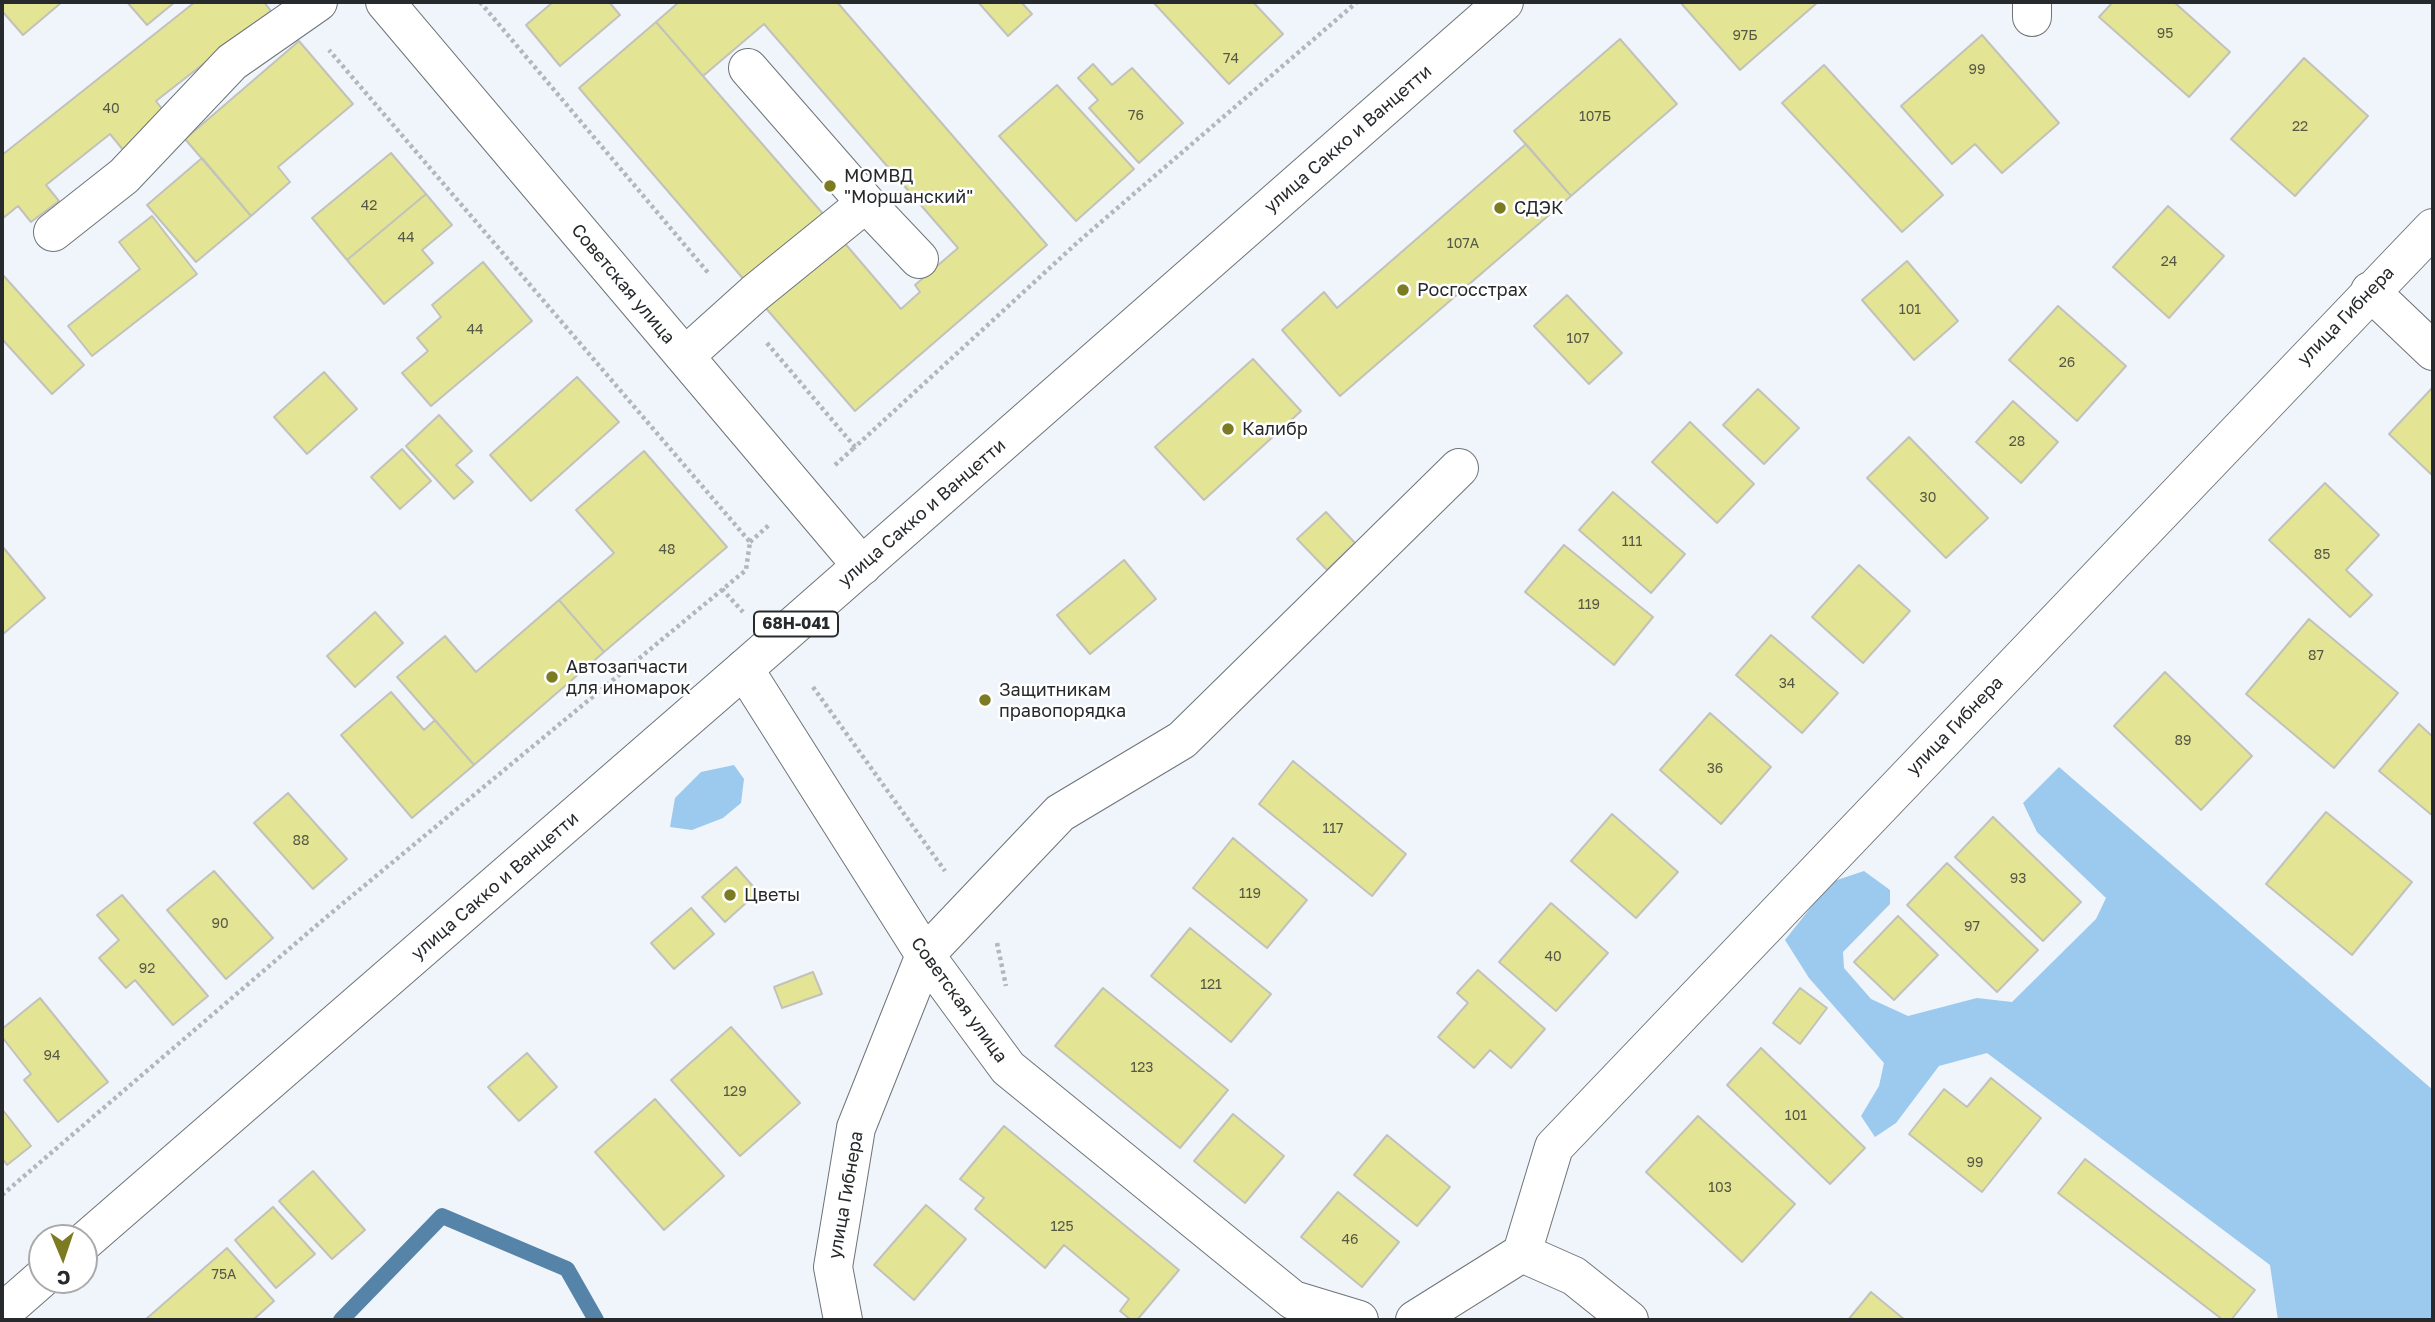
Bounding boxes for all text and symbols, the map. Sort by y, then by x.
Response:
house number: 95 [2157,26,2173,42]
house number: 97Б [1732,28,1758,44]
house number: 74 [1223,51,1239,67]
street label: улица Сакко и Ванцетти [1260,60,1436,218]
house number: 99 [1969,62,1985,78]
house number: 40 [102,101,120,117]
house number: 76 [1128,108,1144,124]
house number: 107Б [1579,109,1611,125]
house number: 22 [2292,119,2308,135]
place label: МОМВД "Моршанский" [844,165,973,208]
marker: МОМВД "Моршанский" [822,178,838,194]
place label: СДЭК [1514,197,1563,219]
house number: 42 [361,198,377,214]
marker: СДЭК [1492,200,1508,216]
street label: Советская улица [567,220,679,348]
house number: 44 [397,230,415,246]
house number: 107А [1447,236,1479,252]
house number: 24 [2161,254,2177,270]
street label: улица Гибнера [2293,262,2399,370]
place label: Росгосстрах [1417,279,1528,301]
marker: Росгосстрах [1395,282,1411,298]
house number: 101 [1899,302,1921,318]
house number: 44 [466,322,484,338]
house number: 107 [1567,331,1589,347]
house number: 26 [2059,355,2075,371]
place label: Калибр [1242,418,1308,440]
marker: Калибр [1220,421,1236,437]
street label: улица Сакко и Ванцетти [834,434,1010,592]
house number: 28 [2009,434,2025,450]
house number: 30 [1920,490,1936,506]
house number: 111 [1622,534,1642,550]
house number: 48 [658,542,676,558]
house number: 85 [2314,547,2330,563]
house number: 119 [1578,597,1600,613]
road number: 68Н-041 [754,611,838,636]
house number: 87 [2308,648,2324,664]
place label: Автозапчасти для иномарок [566,656,691,698]
marker: Автозапчасти для иномарок [544,669,560,685]
street label: улица Гибнера [1902,672,2008,780]
house number: 34 [1779,676,1795,692]
place label: Защитникам правопорядка [999,679,1126,722]
marker: Защитникам правопорядка [977,692,993,708]
house number: 89 [2174,733,2192,749]
house number: 36 [1707,761,1723,777]
street label: улица Сакко и Ванцетти [407,807,583,965]
house number: 117 [1323,821,1343,837]
house number: 88 [292,833,310,849]
house number: 93 [2010,871,2026,887]
place label: Цветы [744,884,800,906]
house number: 119 [1239,886,1261,902]
marker: Цветы [722,887,738,903]
house number: 90 [211,916,229,932]
house number: 97 [1964,919,1980,935]
street label: Советская улица [906,933,1012,1067]
house number: 40 [1544,949,1562,965]
house number: 92 [139,961,155,977]
house number: 121 [1200,977,1222,993]
house number: 94 [43,1048,61,1064]
house number: 123 [1130,1060,1154,1076]
house number: 129 [723,1084,747,1100]
house number: 101 [1785,1108,1807,1124]
street label: улица Гибнера [824,1129,868,1261]
house number: 99 [1967,1155,1983,1171]
house number: 103 [1708,1180,1732,1196]
house number: 125 [1050,1219,1074,1235]
north arrow [28,1224,98,1294]
house number: 46 [1341,1232,1359,1248]
text: С [57,1267,71,1290]
house number: 75А [212,1267,236,1283]

